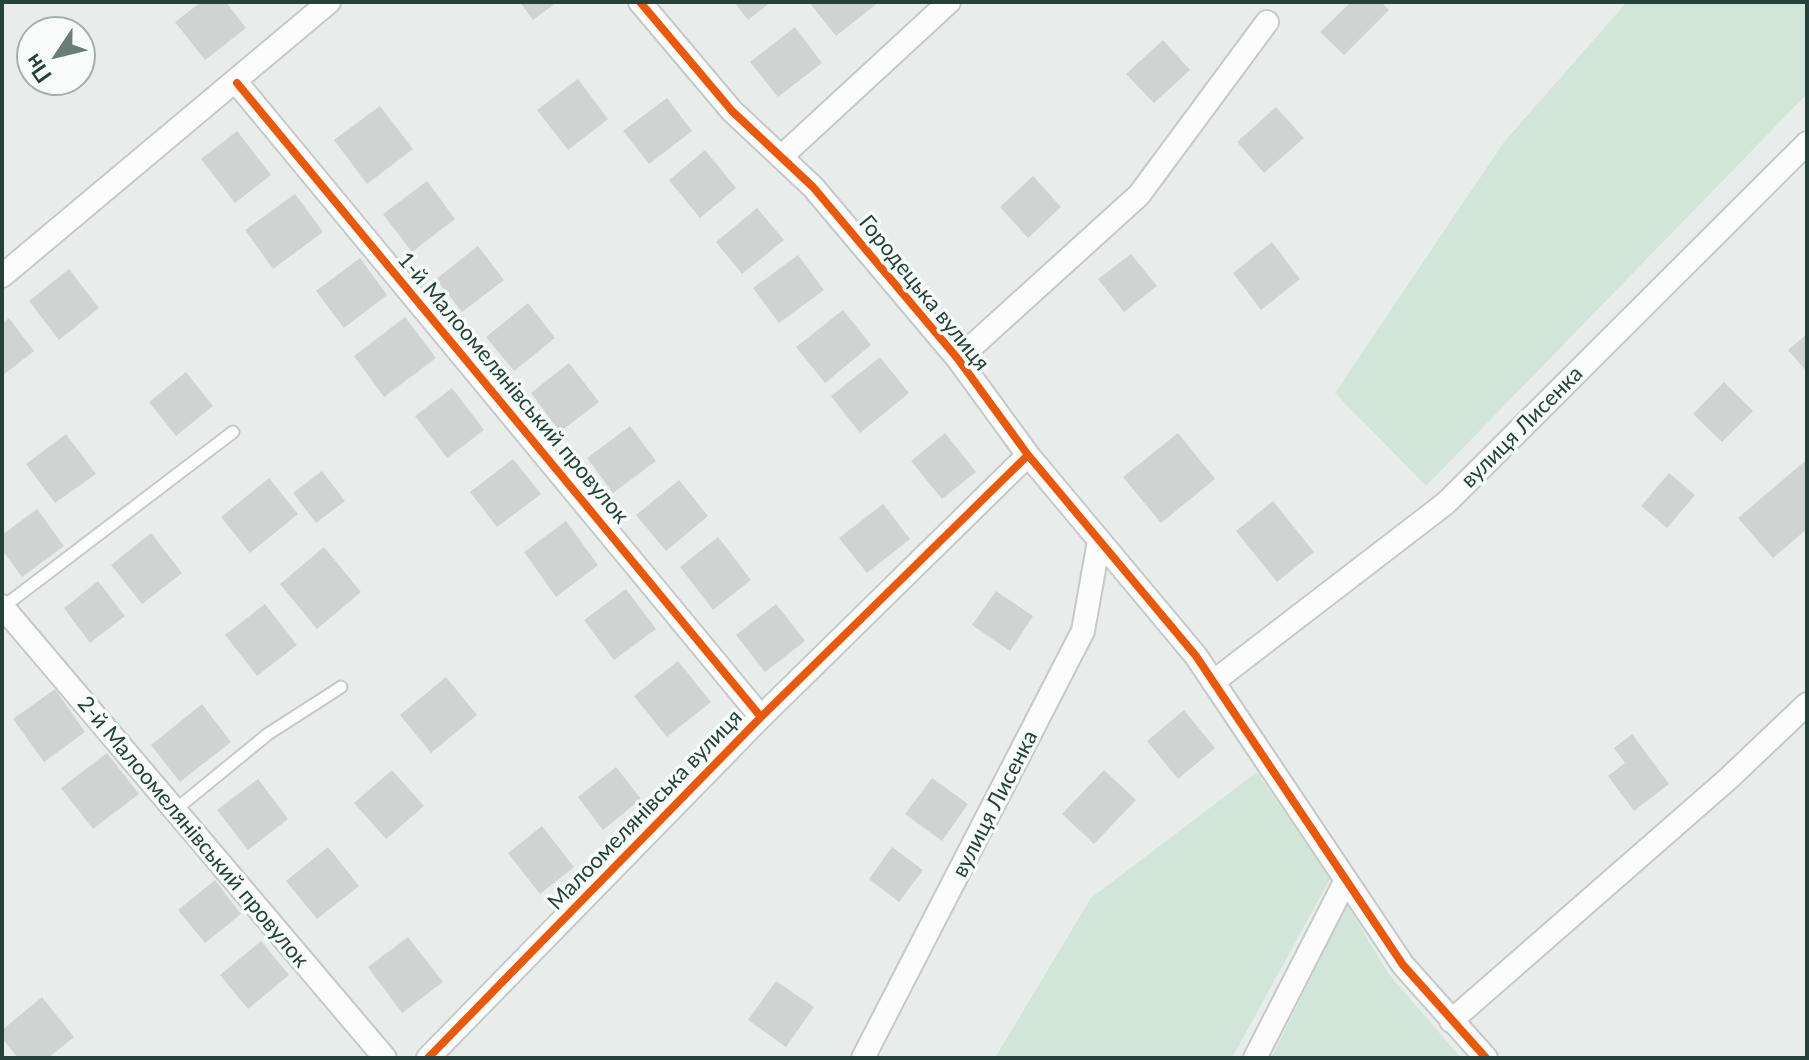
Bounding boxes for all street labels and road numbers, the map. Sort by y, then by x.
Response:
street label: Городецька вулиця [853,210,995,376]
street label: 1-й Малоомелянівський провулок [392,247,634,529]
street label: вулиця Лисенка [1456,361,1588,493]
street label: 2-й Малоомелянівський провулок [72,691,314,973]
street label: Малоомелянівська вулиця [542,704,748,916]
street label: вулиця Лисенка [947,726,1043,882]

